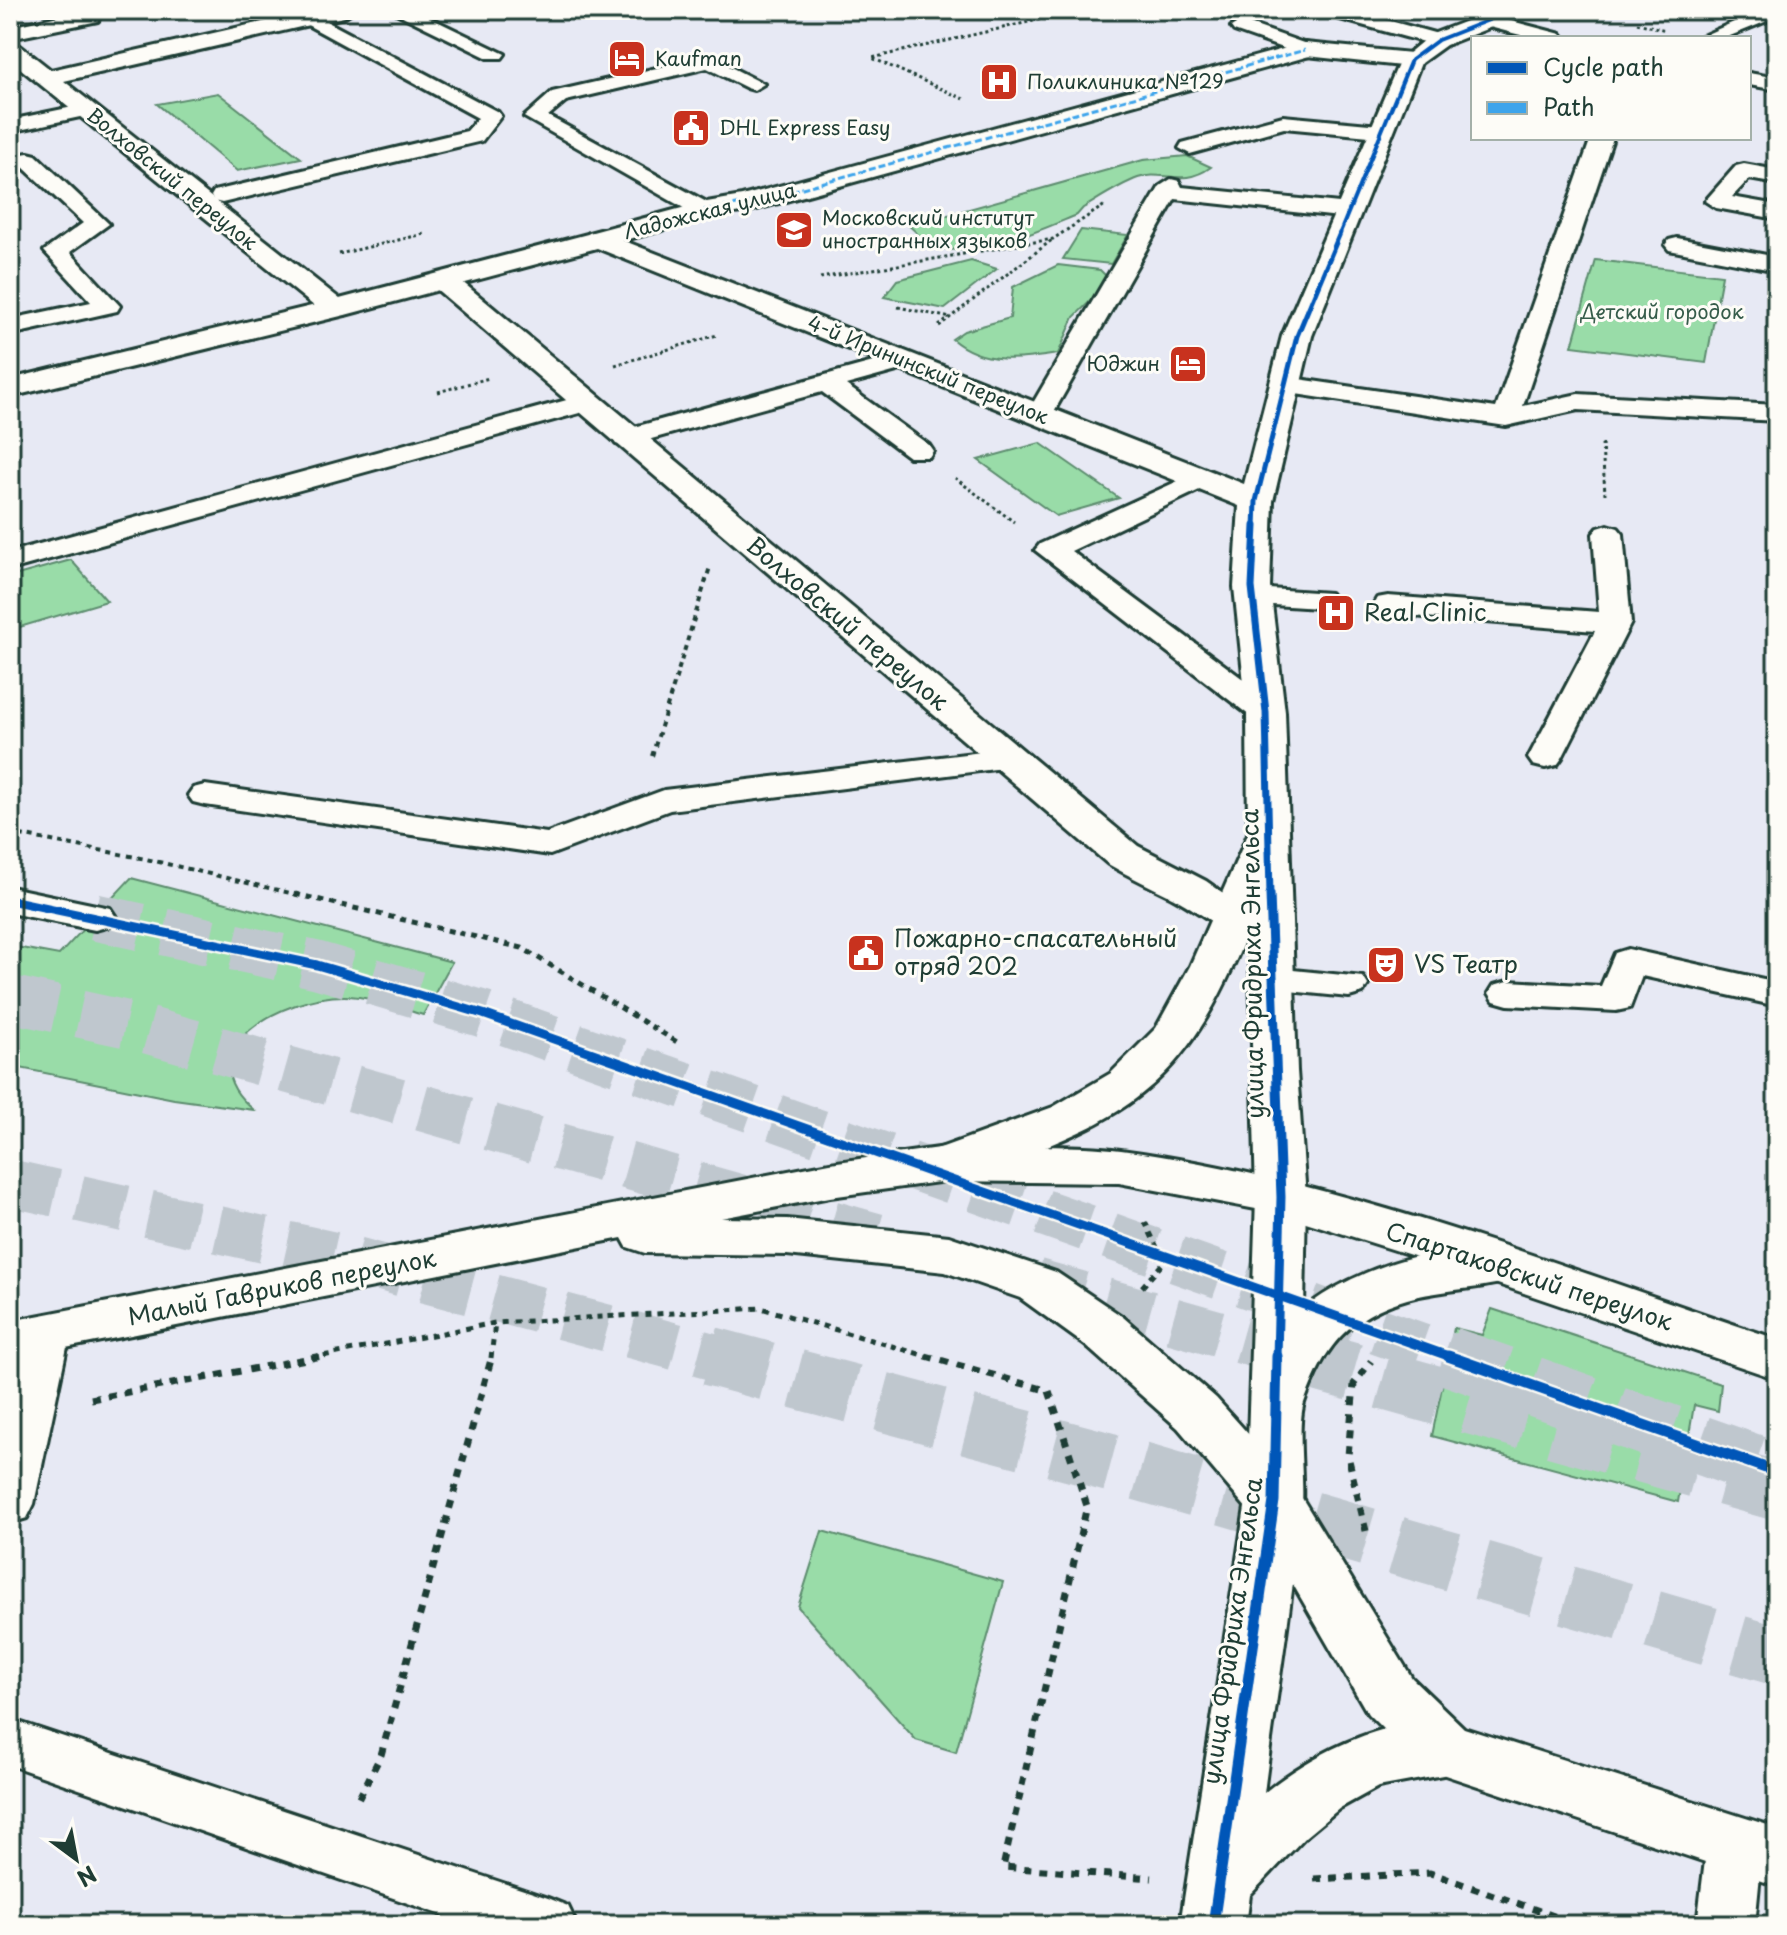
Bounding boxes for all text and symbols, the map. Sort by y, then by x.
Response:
legend [1471,36,1751,140]
hotel icon: Kaufman [606,38,648,80]
place label: Kaufman [655,43,742,73]
text: Cycle path [1543,48,1664,84]
hospital icon: Поликлиника №129 [978,61,1020,103]
place label: Поликлиника №129 [1027,66,1224,96]
text: Path [1543,88,1595,124]
street label: Волховский переулок [81,100,265,257]
public building icon: DHL Express Easy [670,107,712,149]
place label: DHL Express Easy [719,112,891,142]
street label: Ладожская улица [620,174,799,246]
place label: Московский институт иностранных языков [822,202,1035,255]
school or university icon: Московский институт иностранных языков [773,209,815,251]
park label: Детский городок [1579,296,1744,326]
street label: 4-й Ирининский переулок [803,307,1054,431]
hotel icon: Юджин [1167,343,1209,385]
place label: Юджин [1087,348,1160,378]
street label: Волховский переулок [739,527,958,719]
hospital icon: Real Clinic [1315,592,1357,634]
place label: Real Clinic [1364,593,1487,629]
street label: улица Фридриха Энгельса [1230,809,1272,1119]
place label: Пожарно-спасательный отряд 202 [894,919,1177,983]
public building icon: Пожарно-спасательный отряд 202 [845,932,887,974]
theatre icon: VS Театр [1365,944,1407,986]
place label: VS Театр [1414,945,1518,981]
street label: Спартаковский переулок [1382,1212,1678,1339]
street label: Малый Гавриков переулок [124,1238,440,1334]
street label: улица Фридриха Энгельса [1192,1475,1270,1787]
north arrow [36,1819,116,1899]
text: N [71,1859,104,1896]

